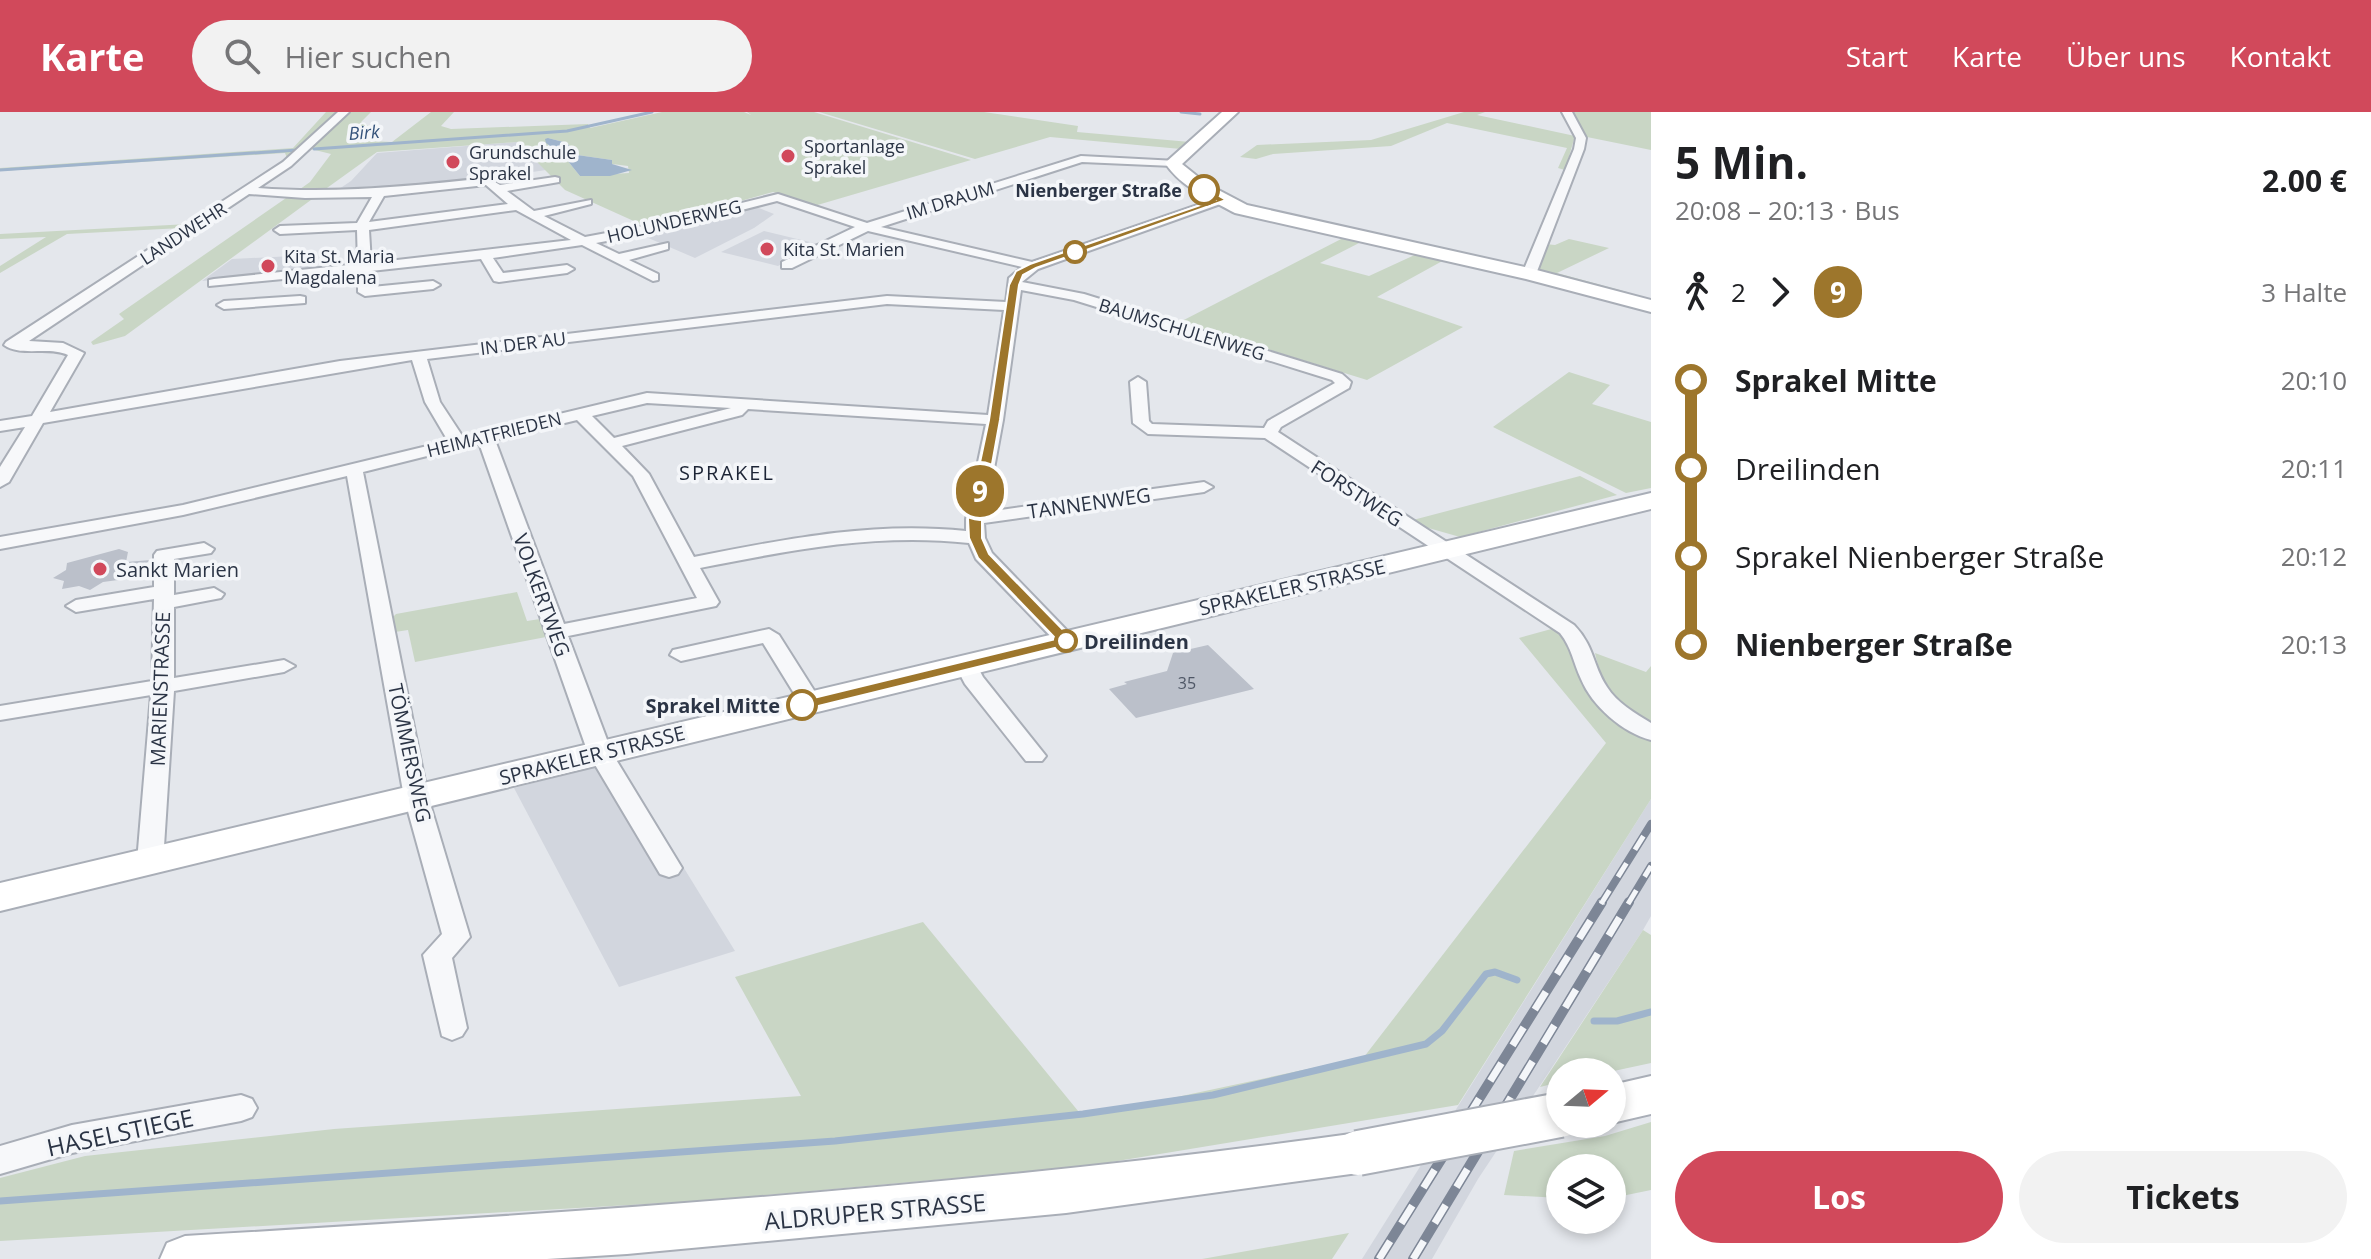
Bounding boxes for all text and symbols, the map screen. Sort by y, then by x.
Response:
search box [192,20,752,92]
text: Karte [40,30,144,82]
icon: search [220,34,264,78]
text: Hier suchen [284,36,452,77]
text: Start [1846,37,1908,75]
text: Karte [1952,37,2022,75]
text: Über uns [2066,37,2186,75]
text: Kontakt [2230,37,2331,75]
water label: Birk [348,119,382,145]
text: 5 Min. [1675,132,1808,192]
place label: Sportanlage Sprakel [804,134,905,179]
place label: Grundschule Sprakel [469,140,576,185]
marker: Sportanlage Sprakel [779,147,797,165]
marker: Grundschule Sprakel [444,153,462,171]
text: 2.00 € [2262,160,2347,201]
street label: IM DRAUM [903,175,997,225]
marker: Nienberger Straße [1189,175,1219,205]
place label: Nienberger Straße [1015,178,1182,202]
text: 20:08 – 20:13 · Bus [1675,192,1900,228]
street label: HOLUNDERWEG [604,194,744,248]
street label: LANDWEHR [135,196,231,270]
place label: Kita St. Marien [783,237,905,261]
marker: Kita St. Marien [758,240,776,258]
unlabelled marker [1064,241,1086,263]
place label: Kita St. Maria Magdalena [284,244,394,289]
marker: Kita St. Maria Magdalena [259,257,277,275]
icon: walk [1675,270,1719,314]
icon: forward [1758,270,1802,314]
text: 9 [1830,273,1846,311]
text: 2 [1731,274,1746,310]
text: 3 Halte [2261,274,2347,310]
street label: BAUMSCHULENWEG [1096,292,1268,366]
street label: IN DER AU [479,326,567,360]
text: Sprakel Mitte [1735,360,1937,401]
text: 20:10 [2281,362,2347,398]
street label: HEIMATFRIEDEN [424,406,564,462]
text: Dreilinden [1735,448,1881,489]
text: 20:11 [2281,450,2347,486]
street label: FORSTWEG [1306,453,1408,533]
district label: SPRAKEL [679,459,775,486]
line badge: 9 [954,465,1006,517]
text: 9 [972,472,988,510]
street label: TANNENWEG [1026,481,1152,525]
street label: VOLKERTWEG [507,530,577,660]
text: Sprakel Nienberger Straße [1735,536,2104,577]
text: 20:12 [2281,538,2347,574]
street label: SPRAKELER STRASSE [1196,552,1388,622]
place label: Sankt Marien [116,556,239,583]
marker: Sankt Marien [91,560,109,578]
street label: MARIENSTRASSE [144,611,176,767]
text: Nienberger Straße [1735,624,2013,665]
text: 20:13 [2281,626,2347,662]
place label: Dreilinden [1084,628,1189,655]
marker: Dreilinden [1055,630,1077,652]
house number: 35 [1178,672,1196,694]
street label: TÖMMERSWEG [382,681,438,825]
marker: Sprakel Mitte [787,690,817,720]
place label: Sprakel Mitte [646,692,780,719]
street label: SPRAKELER STRASSE [496,719,688,791]
north arrow [1546,1058,1626,1138]
map controls [1546,1058,1626,1234]
street label: HASELSTIEGE [44,1100,196,1164]
button: Los [1675,1151,2003,1243]
button: Tickets [2019,1151,2347,1243]
button: layers [1546,1154,1626,1234]
street label: ALDRUPER STRASSE [763,1185,987,1237]

